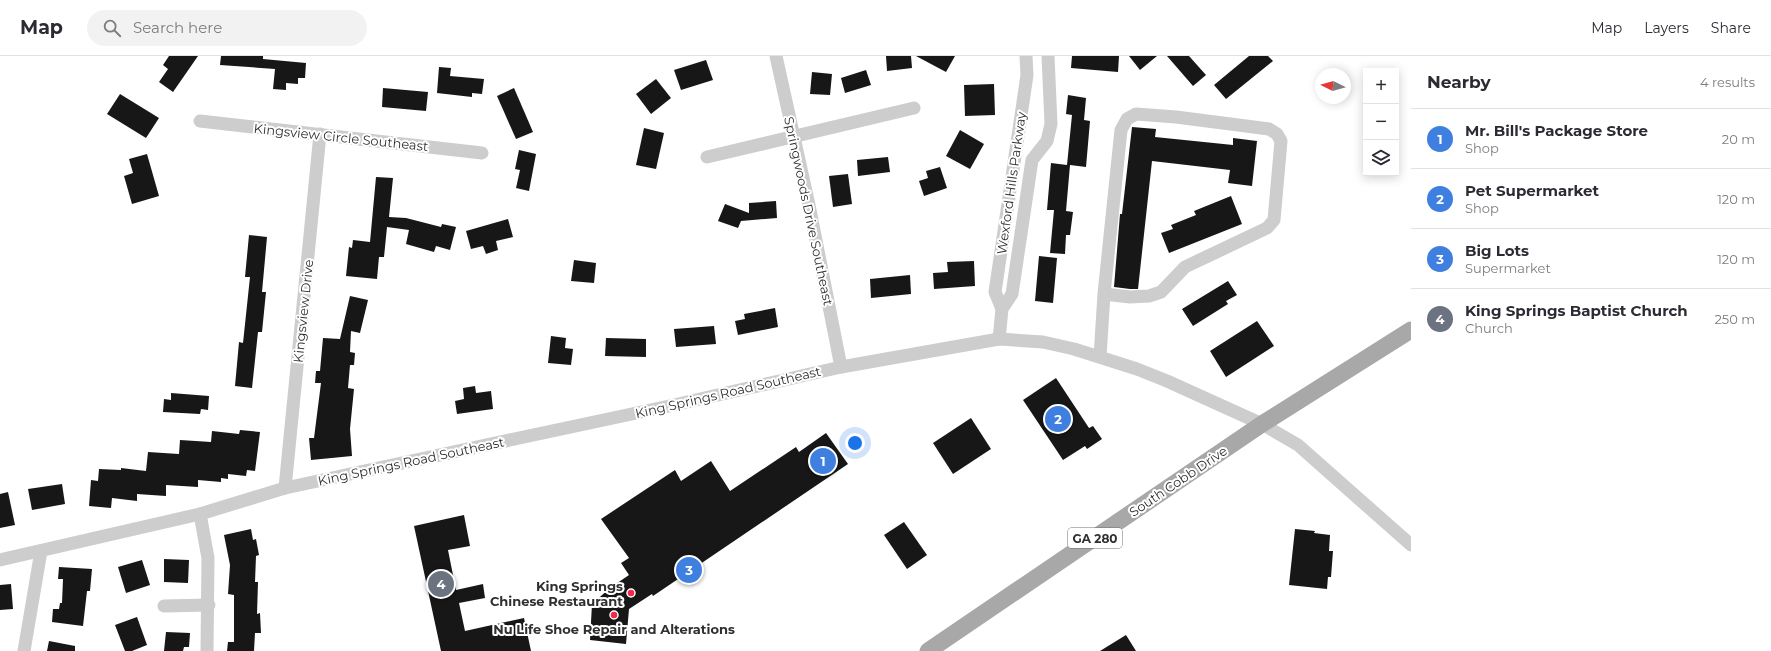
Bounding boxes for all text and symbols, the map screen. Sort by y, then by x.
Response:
search box [87,10,367,46]
text: Map [20,16,63,39]
icon: search [101,17,123,39]
text: Search here [133,18,222,37]
text: Map [1591,19,1622,37]
text: Layers [1644,19,1689,37]
text: Share [1711,19,1751,37]
north arrow [1315,68,1351,104]
map controls [1363,68,1399,176]
button: + [1363,68,1399,104]
text: Nearby [1427,72,1491,92]
text: 4 results [1700,74,1755,90]
button: − [1363,104,1399,140]
street label: Wexford Hills Parkway [993,110,1029,255]
street label: Springwoods Drive Southeast [781,115,837,307]
street label: Kingsview Circle Southeast [253,120,429,154]
text: Mr. Bill's Package Store [1465,121,1648,140]
text: 1 [1437,131,1443,147]
text: 20 m [1722,131,1755,147]
button: layers [1363,140,1399,176]
text: Shop [1465,140,1499,156]
text: Pet Supermarket [1465,181,1599,200]
text: 2 [1436,191,1444,207]
text: 120 m [1717,191,1755,207]
text: Shop [1465,200,1499,216]
text: Big Lots [1465,241,1529,260]
text: 3 [1436,251,1444,267]
text: 120 m [1717,251,1755,267]
street label: Kingsview Drive [290,258,316,363]
text: Supermarket [1465,260,1551,276]
text: King Springs Baptist Church [1465,301,1688,320]
text: 4 [1436,311,1444,327]
text: 250 m [1714,311,1755,327]
text: Church [1465,320,1513,336]
street label: King Springs Road Southeast [634,363,822,421]
pin: 2 [1045,404,1071,434]
street label: King Springs Road Southeast [316,433,506,489]
your location [845,433,865,453]
street label: South Cobb Drive [1126,442,1230,520]
pin: 1 [810,446,836,476]
road number: GA 280 [1068,528,1122,548]
pin: 3 [676,555,702,585]
pin: 4 [428,569,454,599]
place label: King Springs Chinese Restaurant [490,578,623,609]
marker: King Springs Chinese Restaurant [626,588,636,598]
marker: Nu Life Shoe Repair and Alterations [609,610,619,620]
place label: Nu Life Shoe Repair and Alterations [493,621,735,637]

